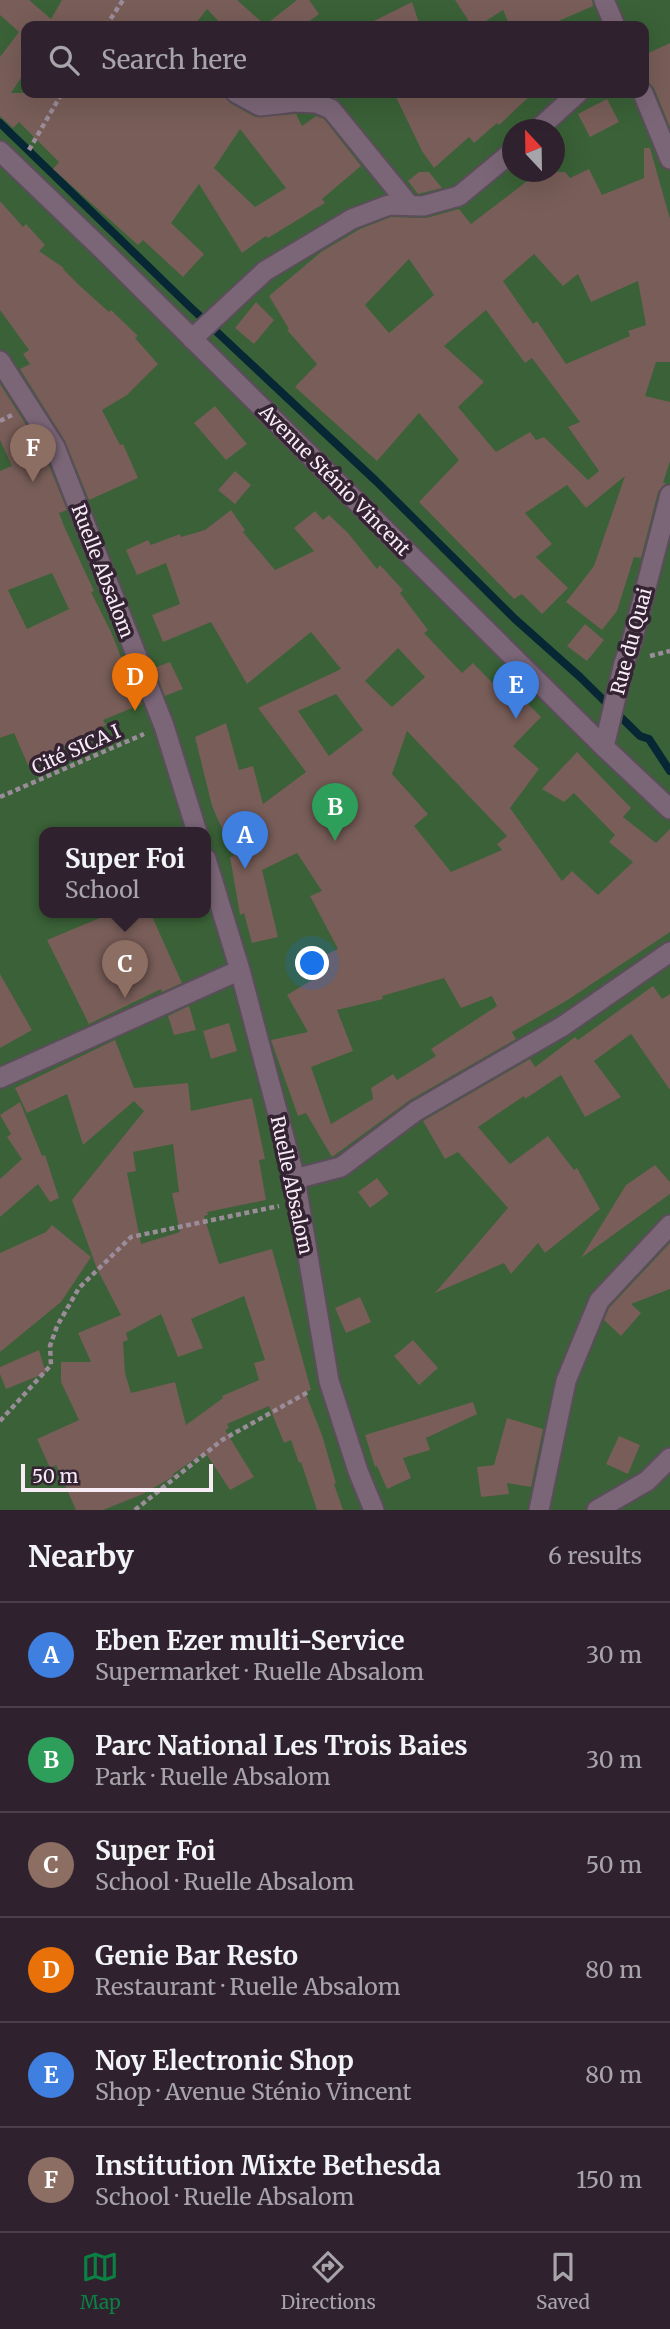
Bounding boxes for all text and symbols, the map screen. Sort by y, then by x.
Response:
search box [21,21,649,98]
icon: search [45,41,83,79]
text: Search here [101,43,247,76]
north arrow [502,119,565,182]
street label: Avenue Sténio Vincent [254,399,416,561]
pin: F [10,424,56,482]
street label: Ruelle Absalom [66,501,140,641]
street label: Rue du Quai [605,585,657,697]
pin: D [112,653,158,711]
pin: E [493,661,539,719]
street label: Cité SICA I [28,719,124,779]
pin: B [312,783,358,841]
pin: A [222,811,268,869]
popup [39,827,211,918]
text: Super Foi [65,842,185,875]
text: School [65,875,140,904]
pin: C [102,940,148,998]
your location [295,946,329,980]
street label: Ruelle Absalom [266,1113,318,1257]
scale bar [21,1461,214,1493]
text: 50 m [32,1464,78,1488]
text: Nearby [28,1537,134,1575]
text: 6 results [548,1541,642,1570]
text: Eben Ezer multi-Service [95,1624,405,1657]
text: A [43,1640,59,1669]
text: 30 m [586,1640,642,1669]
text: Supermarket · Ruelle Absalom [95,1657,424,1686]
text: Parc National Les Trois Baies [95,1729,468,1762]
text: B [43,1745,59,1774]
text: 30 m [586,1745,642,1774]
text: Park · Ruelle Absalom [95,1762,331,1791]
text: Super Foi [95,1834,216,1867]
text: C [43,1850,59,1879]
text: 50 m [586,1850,642,1879]
text: School · Ruelle Absalom [95,1867,354,1896]
text: Genie Bar Resto [95,1939,298,1972]
text: D [42,1955,60,1984]
text: 80 m [585,1955,642,1984]
text: Restaurant · Ruelle Absalom [95,1972,400,2001]
text: Noy Electronic Shop [95,2044,354,2077]
text: E [43,2060,59,2089]
text: 80 m [585,2060,642,2089]
text: Shop · Avenue Sténio Vincent [95,2077,411,2106]
text: Institution Mixte Bethesda [95,2149,441,2182]
text: F [44,2165,58,2194]
text: 150 m [576,2165,642,2194]
text: School · Ruelle Absalom [95,2182,354,2211]
tab: Map [80,2248,121,2314]
tab: Directions [281,2248,376,2314]
tab: Saved [536,2248,590,2314]

